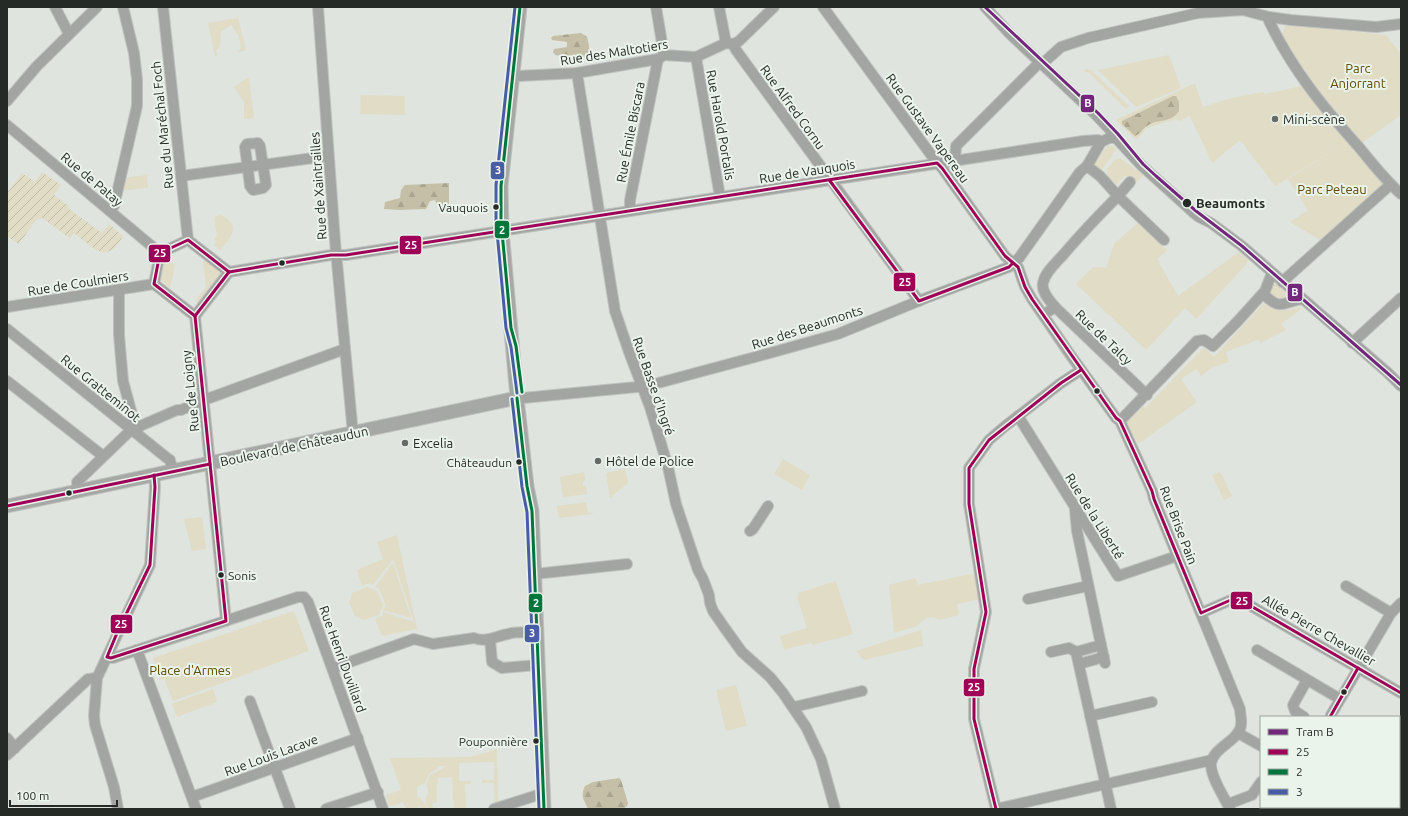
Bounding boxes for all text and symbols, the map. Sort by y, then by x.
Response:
street label: Rue des Maltotiers [559,36,669,67]
street label: Rue du Maréchal Foch [148,61,176,189]
park label: Parc Anjorrant [1330,61,1386,90]
street label: Rue Alfred Cornu [758,62,828,152]
street label: Rue Harold Portalis [704,69,738,182]
street label: Rue Gustave Vapereau [884,71,972,185]
street label: Rue Émile Biscara [612,80,647,184]
line badge: B [1080,94,1095,113]
text: B [1084,97,1092,109]
place label: Mini-scène [1283,112,1345,126]
marker: Mini-scène [1270,114,1280,124]
street label: Rue de Xaintrailles [307,131,329,240]
street label: Rue de Patay [58,149,126,209]
street label: Rue de Vauquois [758,156,856,186]
line badge: 3 [490,161,505,180]
text: 3 [495,164,501,176]
park label: Parc Peteau [1297,182,1367,196]
place label: Beaumonts [1196,196,1265,210]
marker: Beaumonts [1181,197,1193,209]
place label: Vauquois [439,201,488,214]
marker: Vauquois [491,202,501,212]
line badge: 2 [494,220,510,239]
text: 2 [499,224,505,236]
line badge: 25 [399,235,422,255]
text: 25 [405,239,417,251]
line badge: 25 [148,244,171,263]
text: 25 [154,247,166,259]
unlabelled marker [277,258,287,268]
street label: Rue de Coulmiers [27,268,130,298]
line badge: 25 [893,272,916,292]
text: 25 [899,276,911,288]
line badge: B [1287,283,1303,302]
text: B [1291,286,1299,298]
street label: Rue des Beaumonts [750,302,864,352]
street label: Rue de Talcy [1073,307,1135,367]
street label: Rue Basse d'Ingré [631,335,677,437]
street label: Rue de Loigny [179,350,201,432]
street label: Rue Gratteminot [59,352,143,424]
unlabelled marker [1092,386,1102,396]
street label: Boulevard de Châteaudun [219,423,369,469]
place label: Excelia [413,436,453,450]
marker: Excelia [400,438,410,448]
place label: Hôtel de Police [606,454,694,468]
place label: Châteaudun [447,456,512,469]
marker: Hôtel de Police [593,456,603,466]
marker: Châteaudun [514,457,524,467]
street label: Rue de la Liberté [1063,471,1127,561]
street label: Rue Brise Pain [1158,484,1200,566]
unlabelled marker [64,488,74,498]
place label: Sonis [228,569,256,582]
marker: Sonis [216,570,226,580]
line badge: 25 [1230,591,1253,610]
street label: Allée Pierre Chevallier [1260,592,1378,668]
line badge: 2 [528,593,543,613]
text: 25 [1236,595,1248,607]
text: 2 [533,597,539,609]
street label: Rue Henri Duvillard [317,604,369,714]
line badge: 25 [110,614,133,634]
text: 25 [115,618,127,630]
line badge: 3 [524,624,540,643]
text: 3 [529,627,535,639]
park label: Place d'Armes [149,663,231,677]
line badge: 25 [963,678,985,697]
text: 25 [968,681,980,693]
unlabelled marker [1339,687,1349,697]
legend [1260,716,1400,808]
text: Tram B [1296,725,1334,738]
street label: Rue Louis Lacave [222,732,320,778]
place label: Pouponnière [459,735,528,748]
marker: Pouponnière [531,736,541,746]
text: 25 [1296,745,1310,758]
text: 2 [1296,765,1303,778]
scale bar [10,782,117,808]
text: 3 [1296,785,1303,798]
text: 100 m [16,789,49,802]

